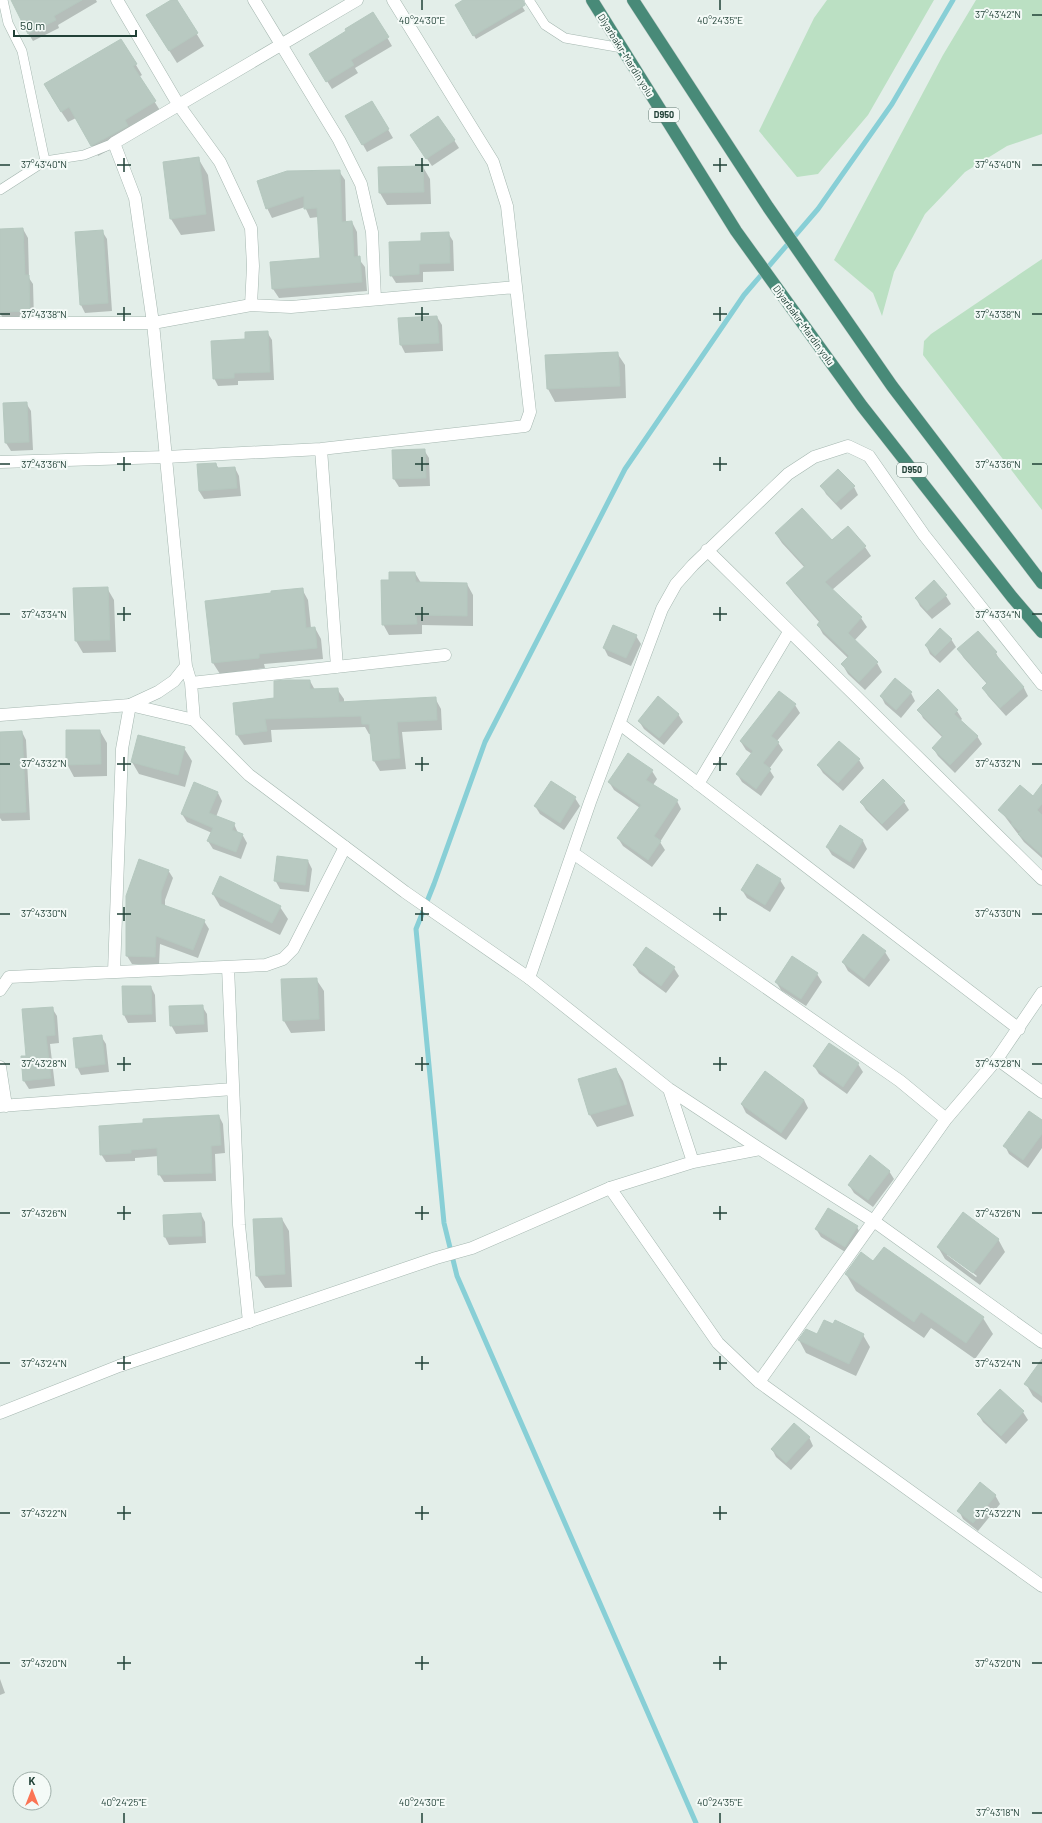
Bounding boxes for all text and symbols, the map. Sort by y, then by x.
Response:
text: 37°43'42"N [975,8,1021,20]
street label: Diyarbakır-Mardin yolu [595,11,657,99]
scale bar [14,12,136,38]
text: 40°24'30"E [399,14,445,26]
text: 40°24'35"E [697,14,743,26]
text: 50 m [20,18,45,32]
road number: D950 [649,108,679,122]
text: 37°43'40"N [21,158,67,170]
text: 37°43'40"N [975,158,1021,170]
street label: Diyarbakır-Mardin yolu [771,283,837,367]
text: 37°43'38"N [21,308,67,320]
text: 37°43'38"N [975,308,1021,320]
text: 37°43'36"N [21,458,67,470]
text: 37°43'36"N [975,458,1021,470]
road number: D950 [897,463,927,477]
text: 37°43'34"N [21,608,67,620]
text: 37°43'34"N [975,608,1021,620]
text: 37°43'32"N [21,757,67,769]
text: 37°43'32"N [975,757,1021,769]
text: 37°43'30"N [21,907,67,919]
text: 37°43'30"N [975,907,1021,919]
text: 37°43'28"N [21,1057,67,1069]
text: 37°43'28"N [975,1057,1021,1069]
text: 37°43'26"N [21,1207,67,1219]
text: 37°43'26"N [975,1207,1021,1219]
text: 37°43'24"N [21,1357,67,1369]
text: 37°43'24"N [975,1357,1021,1369]
text: 37°43'22"N [21,1507,67,1519]
text: 37°43'22"N [975,1507,1021,1519]
text: 37°43'20"N [21,1657,67,1669]
text: 37°43'20"N [975,1657,1021,1669]
north arrow [12,1771,52,1811]
text: K [29,1774,36,1787]
text: 40°24'25"E [101,1796,147,1808]
text: 40°24'30"E [399,1796,445,1808]
text: 40°24'35"E [697,1796,743,1808]
text: 37°43'18"N [976,1806,1020,1818]

